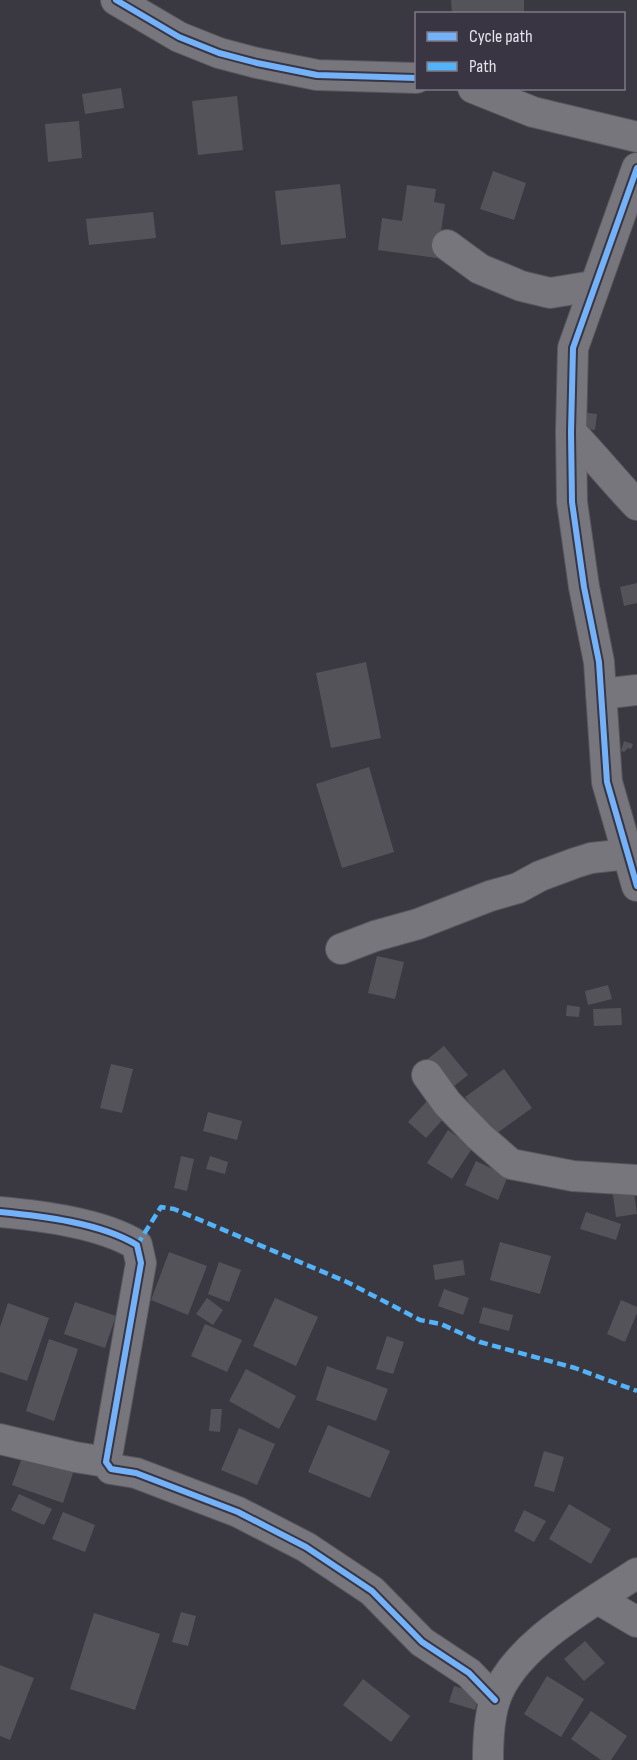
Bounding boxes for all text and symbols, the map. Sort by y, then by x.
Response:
legend [415,12,625,90]
text: Cycle path [469,26,533,47]
text: Path [469,56,497,77]

